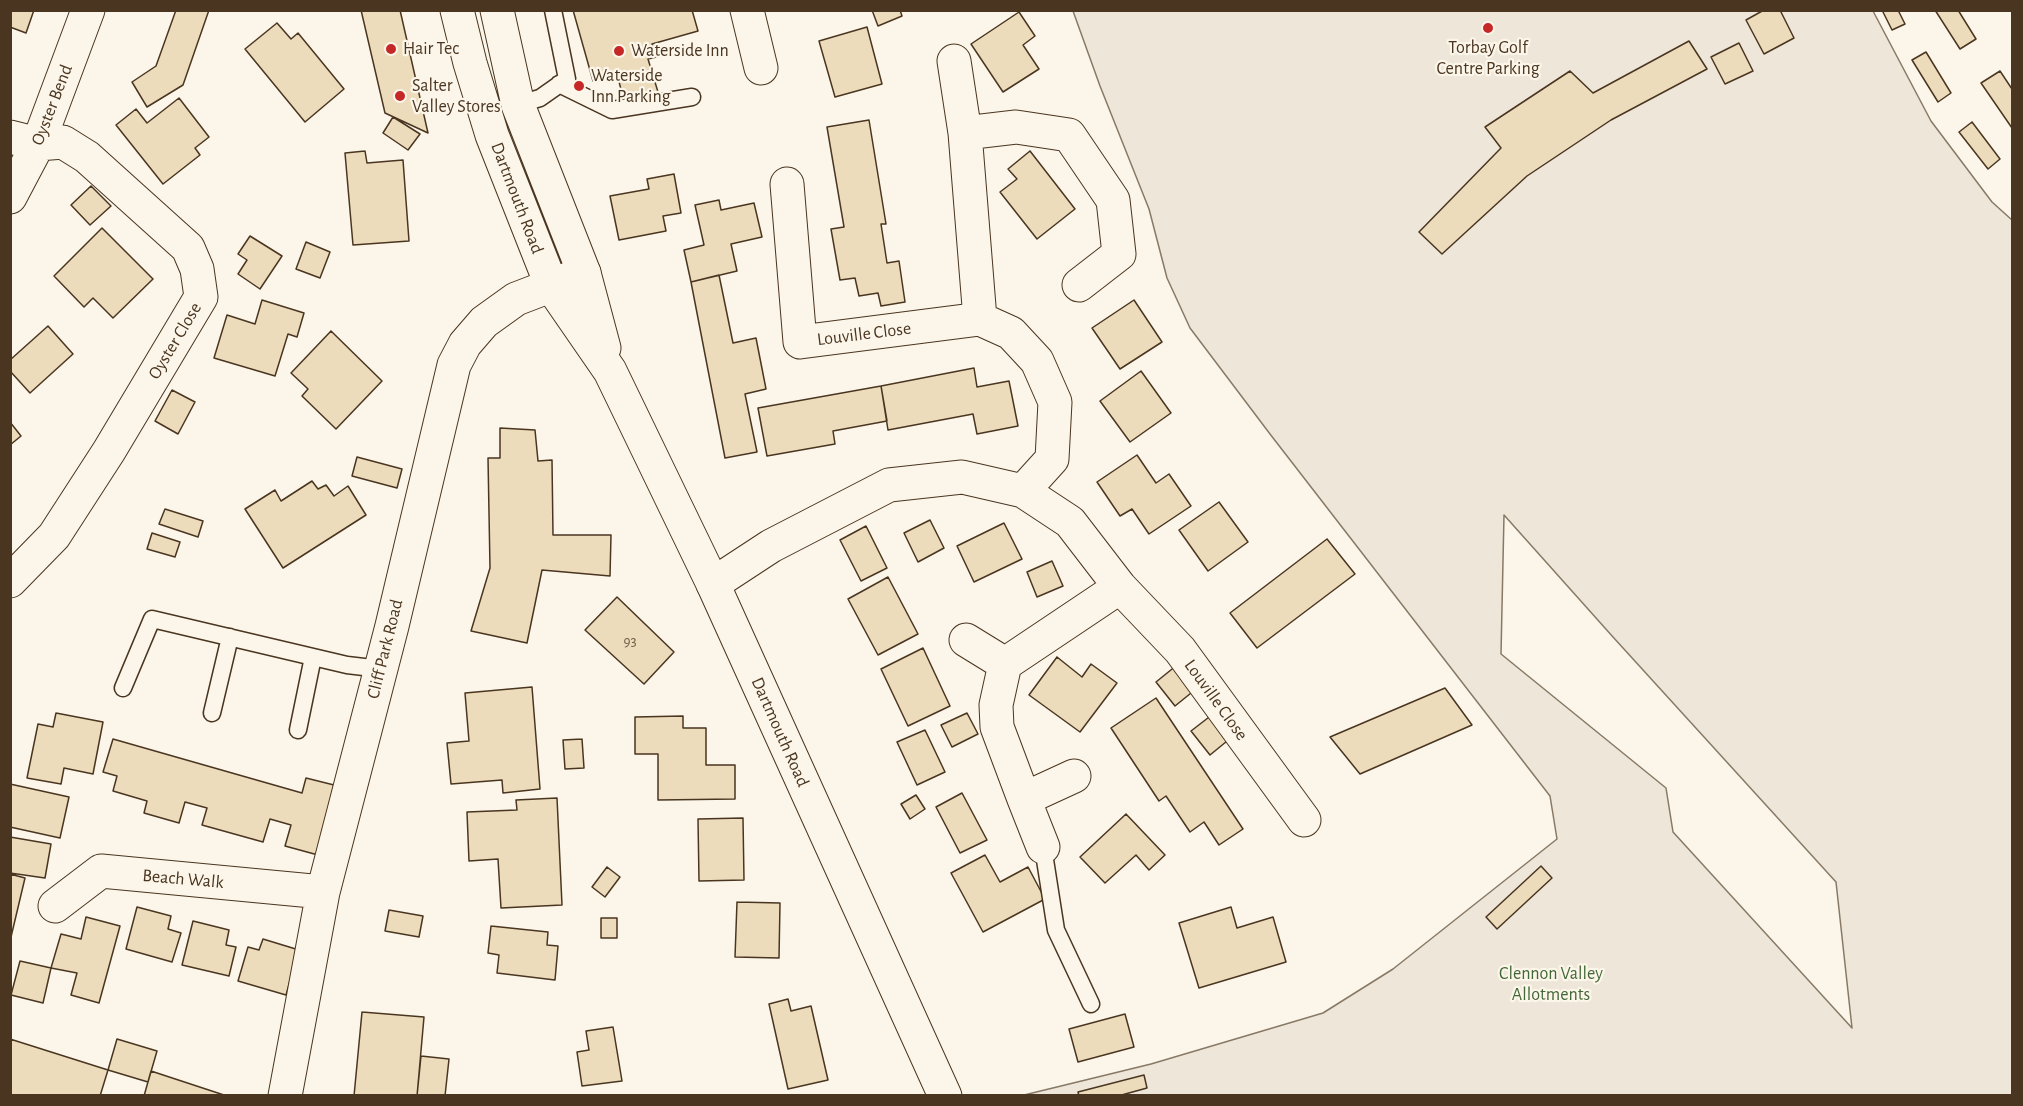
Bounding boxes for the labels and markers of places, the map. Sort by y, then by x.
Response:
marker: Torbay Golf Centre Parking [1481,21,1495,35]
place label: Torbay Golf Centre Parking [1437,37,1539,80]
place label: Hair Tec [403,38,459,60]
place label: Waterside Inn [631,40,729,62]
marker: Hair Tec [384,42,398,56]
marker: Waterside Inn [612,44,626,58]
place label: Waterside Inn Parking [591,65,670,107]
place label: Salter Valley Stores [412,75,501,118]
marker: Waterside Inn Parking [572,79,586,93]
marker: Salter Valley Stores [393,89,407,103]

